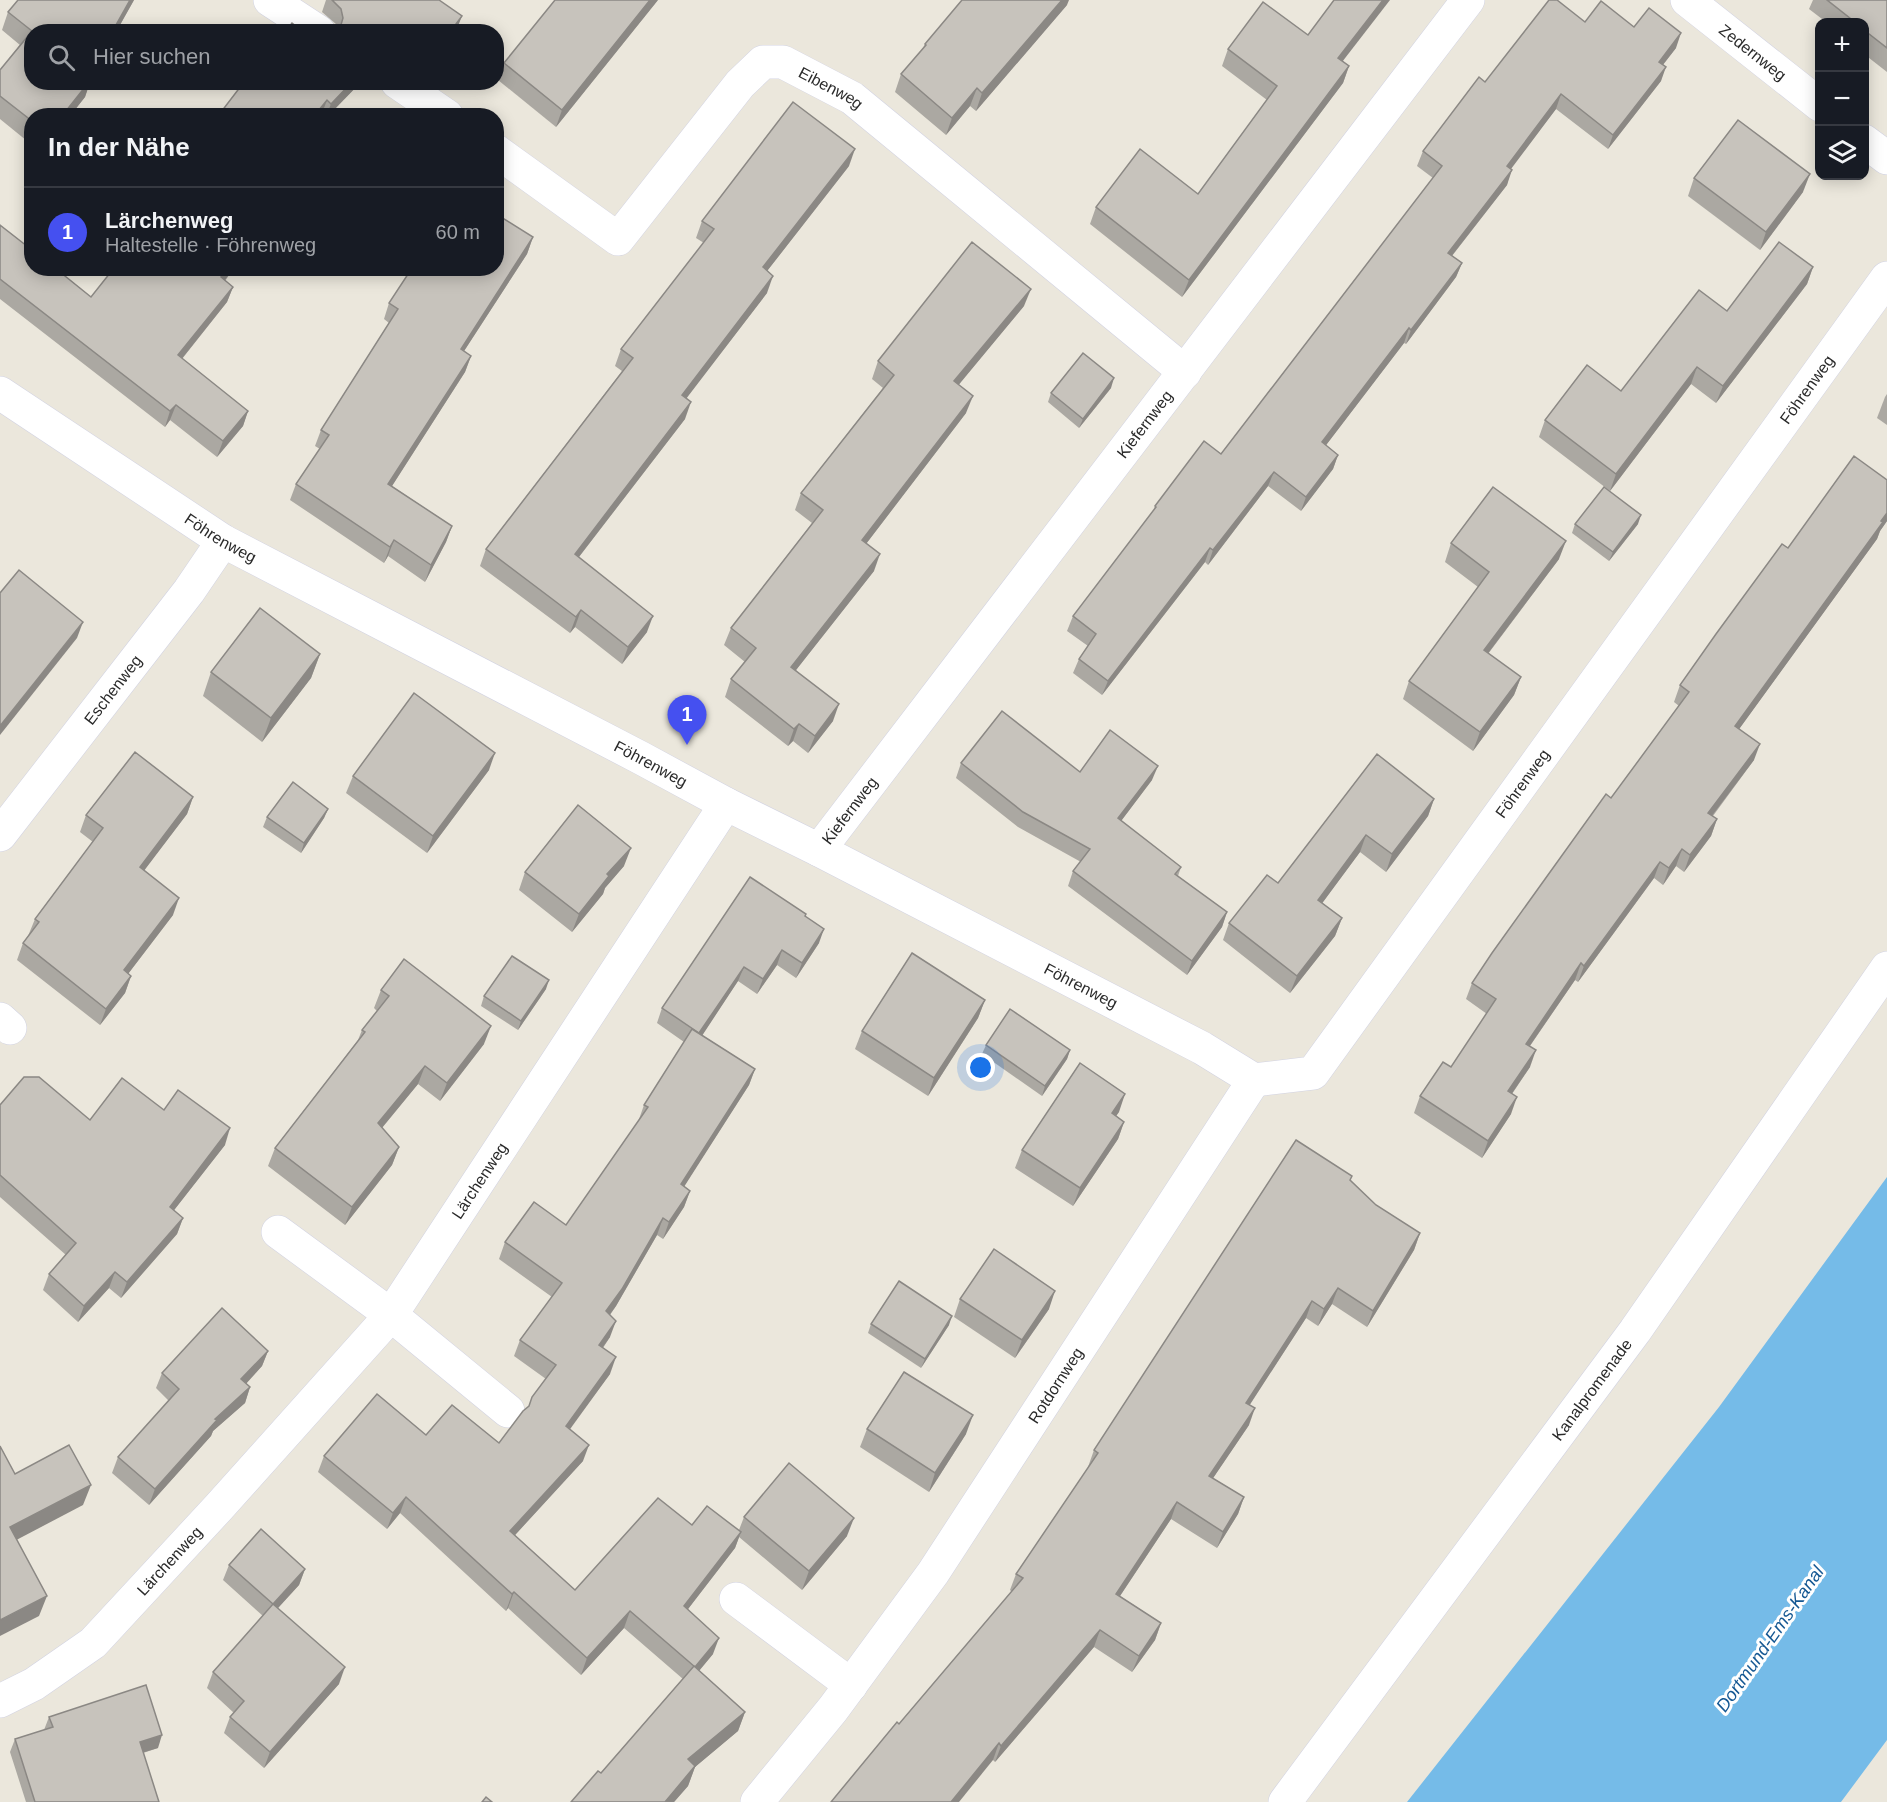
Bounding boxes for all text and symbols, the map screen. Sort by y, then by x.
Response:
map controls [1815,18,1869,180]
button: + [1815,18,1869,72]
street label: Zedernweg [1716,21,1789,84]
search box [24,24,504,90]
icon: search [45,41,78,74]
text: Hier suchen [93,44,210,69]
street label: Eibenweg [796,64,866,112]
button: − [1815,72,1869,126]
button: layers [1815,126,1869,180]
text: In der Nähe [48,132,190,162]
text: Lärchenweg [105,208,233,233]
text: 1 [62,221,73,243]
text: 60 m [436,221,480,243]
text: Haltestelle · Föhrenweg [105,234,316,256]
street label: Föhrenweg [1777,352,1837,427]
street label: Kiefernweg [1114,387,1176,461]
street label: Föhrenweg [182,510,259,566]
street label: Eschenweg [81,652,145,728]
pin: 1 [668,696,706,745]
street label: Föhrenweg [611,738,690,790]
street label: Föhrenweg [1492,746,1553,821]
street label: Kiefernweg [819,774,881,848]
street label: Föhrenweg [1041,960,1120,1012]
your location [966,1053,995,1082]
street label: Lärchenweg [449,1140,511,1222]
street label: Kanalpromenade [1549,1336,1635,1444]
street label: Rotdornweg [1025,1345,1086,1426]
street label: Lärchenweg [134,1523,205,1599]
water label: Dortmund-Ems-Kanal [1712,1562,1828,1716]

